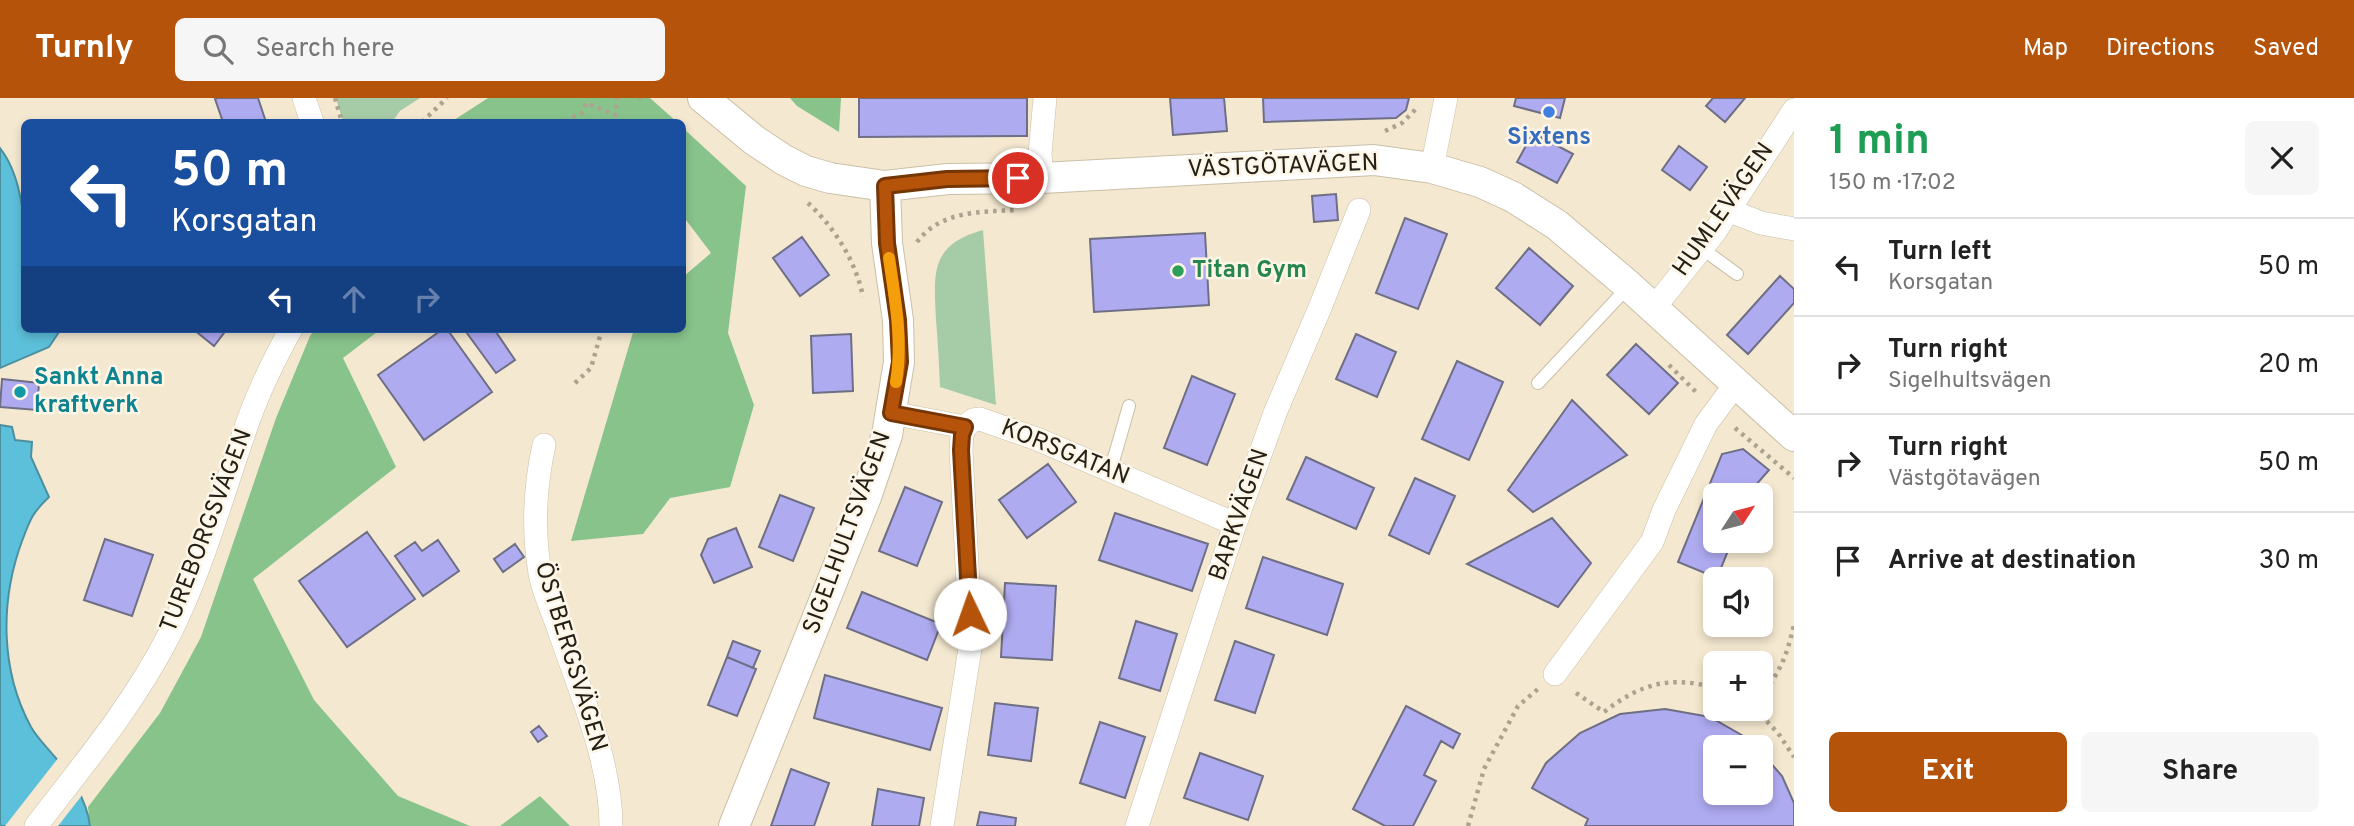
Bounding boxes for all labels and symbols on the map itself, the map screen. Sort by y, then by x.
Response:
marker: Sixtens [1541,104,1557,120]
place label: Sixtens [1507,123,1591,153]
street label: HUMLEVÄGEN [1666,137,1781,283]
street label: VÄSTGÖTAVÄGEN [1187,147,1379,185]
pin [988,148,1048,208]
place label: Titan Gym [1192,256,1307,286]
marker: Titan Gym [1170,263,1186,279]
place label: Sankt Anna kraftverk [34,363,163,421]
marker: Sankt Anna kraftverk [12,384,28,400]
street label: KORSGATAN [996,414,1134,492]
street label: TUREBORGSVÄGEN [153,425,260,637]
street label: SIGELHULTSVÄGEN [796,427,899,639]
street label: BARKVÄGEN [1202,445,1277,585]
north arrow [1703,483,1773,553]
street label: ÖSTBERGSVÄGEN [527,558,615,756]
position arrow [933,577,1007,651]

